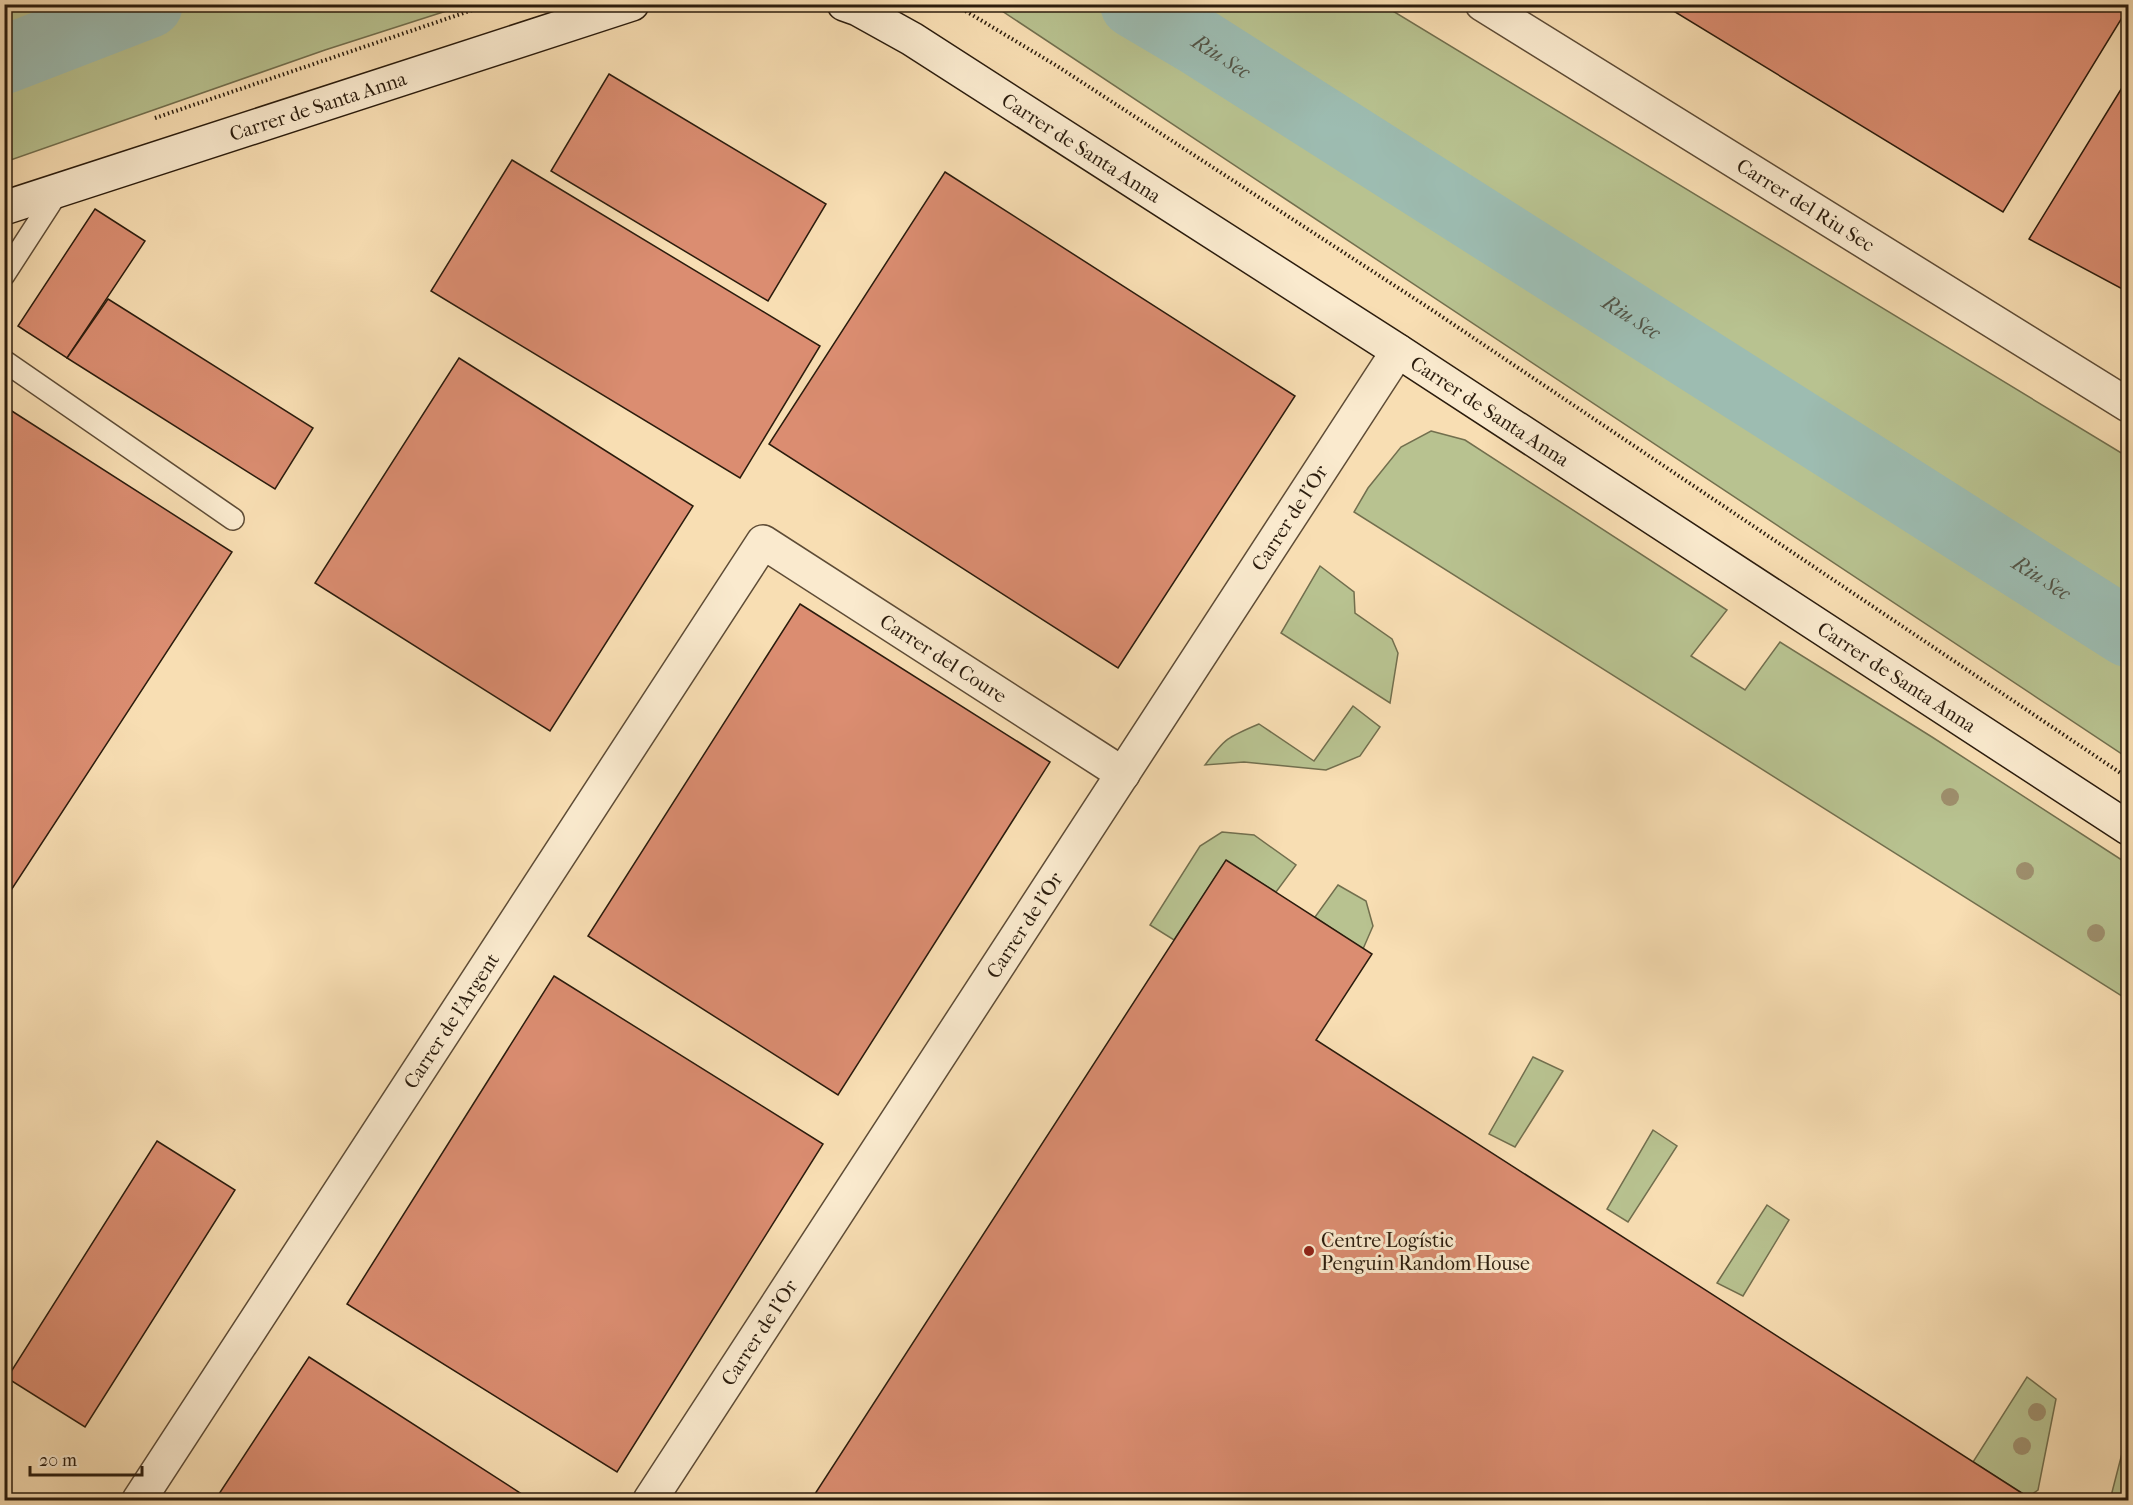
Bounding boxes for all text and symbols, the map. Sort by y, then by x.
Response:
water label: Riu Sec [1186,28,1256,85]
street label: Carrer de Santa Anna [227,67,410,146]
street label: Carrer de Santa Anna [997,89,1166,208]
street label: Carrer del Riu Sec [1732,154,1879,257]
water label: Riu Sec [1596,289,1666,345]
street label: Carrer de Santa Anna [1406,351,1574,472]
street label: Carrer de l'Or [1247,460,1333,575]
water label: Riu Sec [2006,550,2076,606]
street label: Carrer del Coure [876,610,1011,708]
street label: Carrer de Santa Anna [1813,617,1981,738]
street label: Carrer de l'Or [982,868,1068,983]
street label: Carrer de l'Argent [399,949,504,1093]
place label: Centre Logístic Penguin Random House [1321,1229,1530,1275]
marker: Centre Logístic Penguin Random House [1302,1244,1316,1258]
street label: Carrer de l'Or [717,1275,803,1390]
scale bar [30,1439,142,1477]
text: 20 m [39,1450,77,1471]

